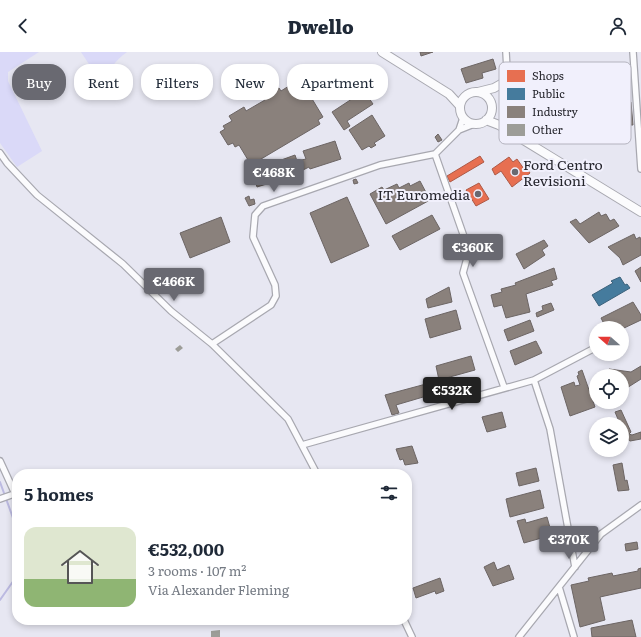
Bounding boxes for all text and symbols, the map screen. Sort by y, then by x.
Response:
text: Dwello [287,13,354,40]
icon: back [12,15,34,37]
icon: person [607,15,629,37]
legend [499,62,631,144]
chip: Buy [12,64,66,100]
chip: Rent [74,64,133,100]
chip: Filters [141,64,213,100]
chip: New [221,64,279,100]
chip: Apartment [287,64,388,100]
text: Shops [532,67,564,83]
text: Public [532,85,565,101]
text: Industry [532,103,579,119]
text: Other [532,121,564,137]
place label: Ford Centro Revisioni [523,154,603,190]
pin: €468K [246,159,302,193]
text: €468K [253,162,295,181]
marker: Ford Centro Revisioni [510,167,520,177]
place label: IT Euromedia [377,184,470,204]
marker: IT Euromedia [473,189,483,199]
pin: €360K [445,234,501,268]
text: €360K [452,237,494,256]
pin: €466K [146,268,202,302]
text: €466K [153,271,195,290]
north arrow [589,321,629,361]
map controls [589,321,629,457]
button: locate [589,369,629,409]
pin: €532K [424,377,480,411]
text: €532K [432,380,472,399]
button: layers [589,417,629,457]
text: 5 homes [24,481,94,506]
icon: filters [378,482,400,504]
pin: €370K [541,526,597,560]
text: €370K [548,529,590,548]
text: €532,000 [148,536,224,561]
icon: home [56,543,104,591]
text: 3 rooms · 107 m² [148,561,246,580]
text: Via Alexander Fleming [148,580,289,599]

